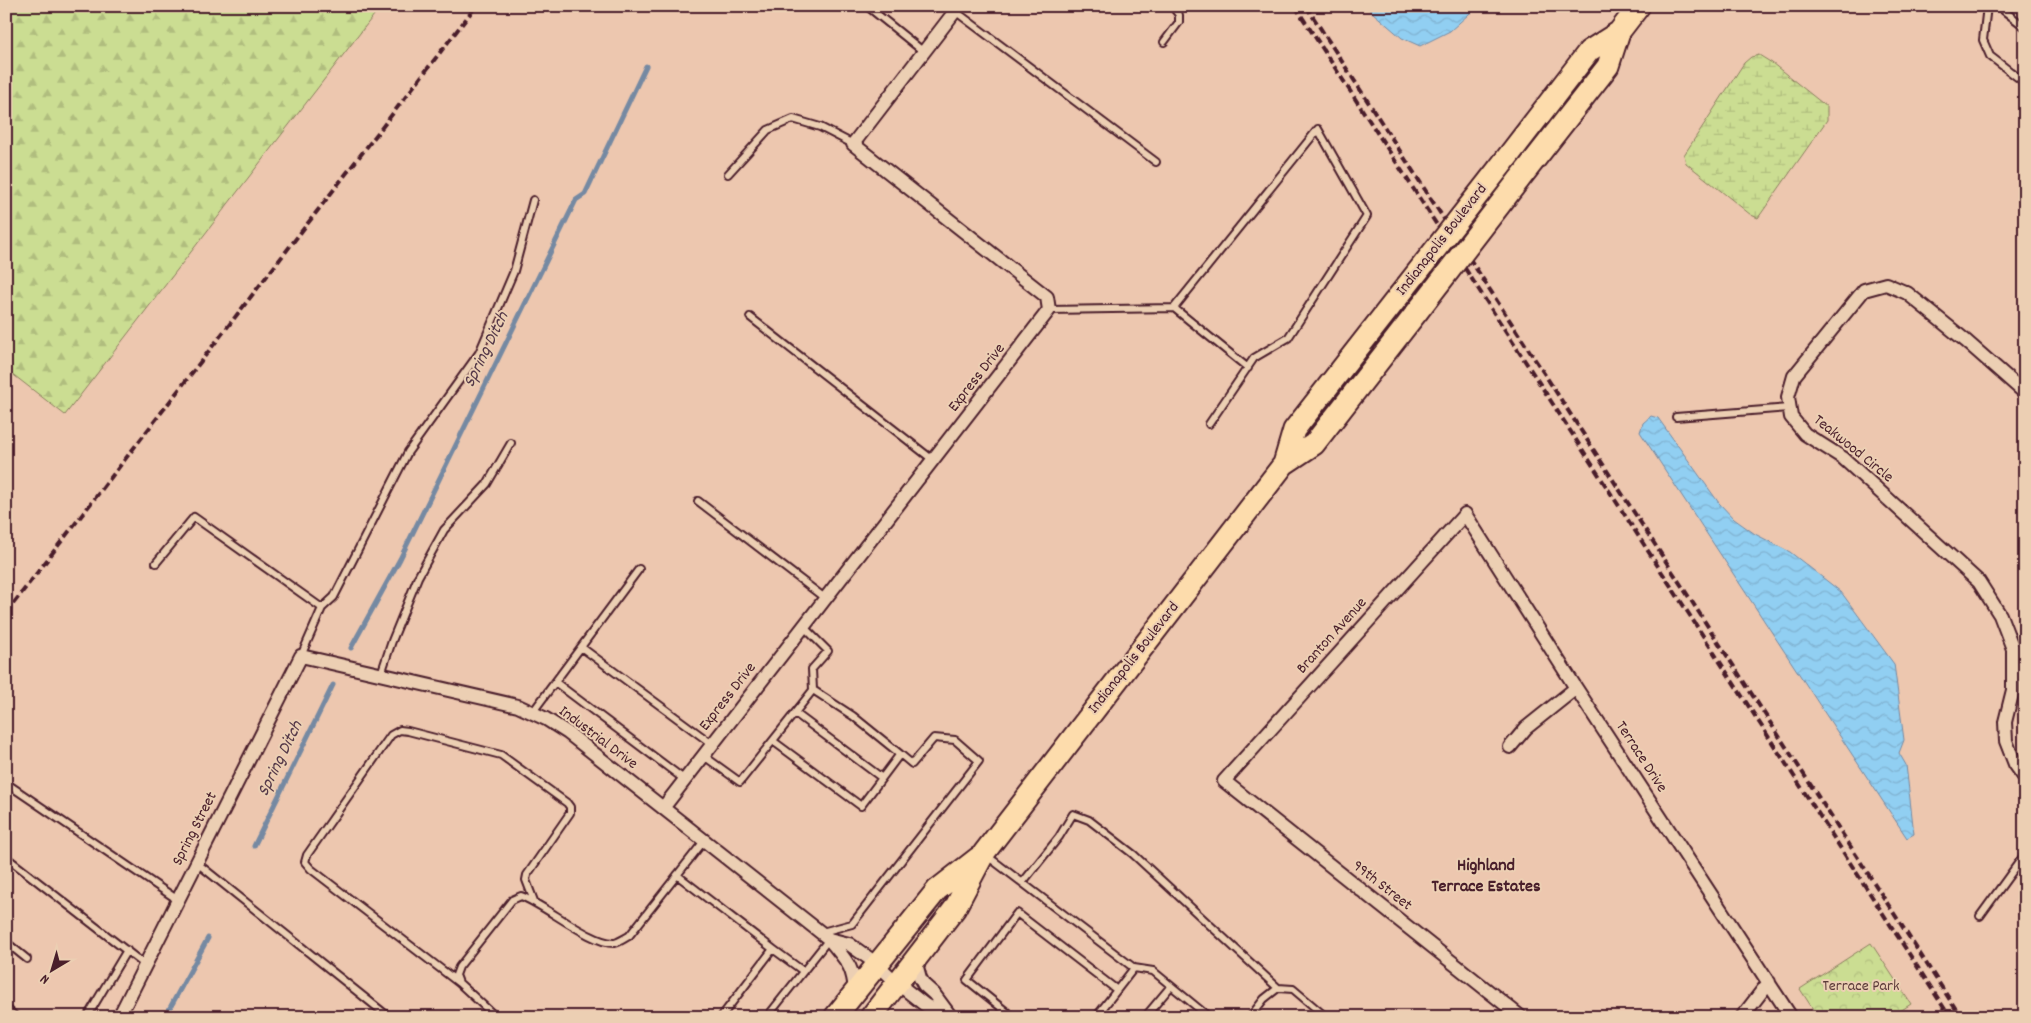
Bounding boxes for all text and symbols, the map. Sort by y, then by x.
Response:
street label: Indianapolis Boulevard [1391,179,1493,301]
water label: Spring Ditch [458,307,516,392]
street label: Express Drive [943,339,1011,417]
street label: Teakwood Circle [1808,409,1898,489]
street label: Branton Avenue [1291,593,1373,679]
street label: Indianapolis Boulevard [1083,597,1185,719]
street label: Express Drive [694,658,762,736]
street label: Industrial Drive [554,701,642,775]
water label: Spring Ditch [252,716,310,801]
street label: Terrace Drive [1609,717,1673,797]
street label: Spring Street [167,788,224,870]
district label: Highland Terrace Estates [1431,854,1541,900]
street label: 99th Street [1347,855,1417,917]
north arrow [28,946,78,996]
text: N [36,969,54,989]
park label: Terrace Park [1822,975,1900,998]

